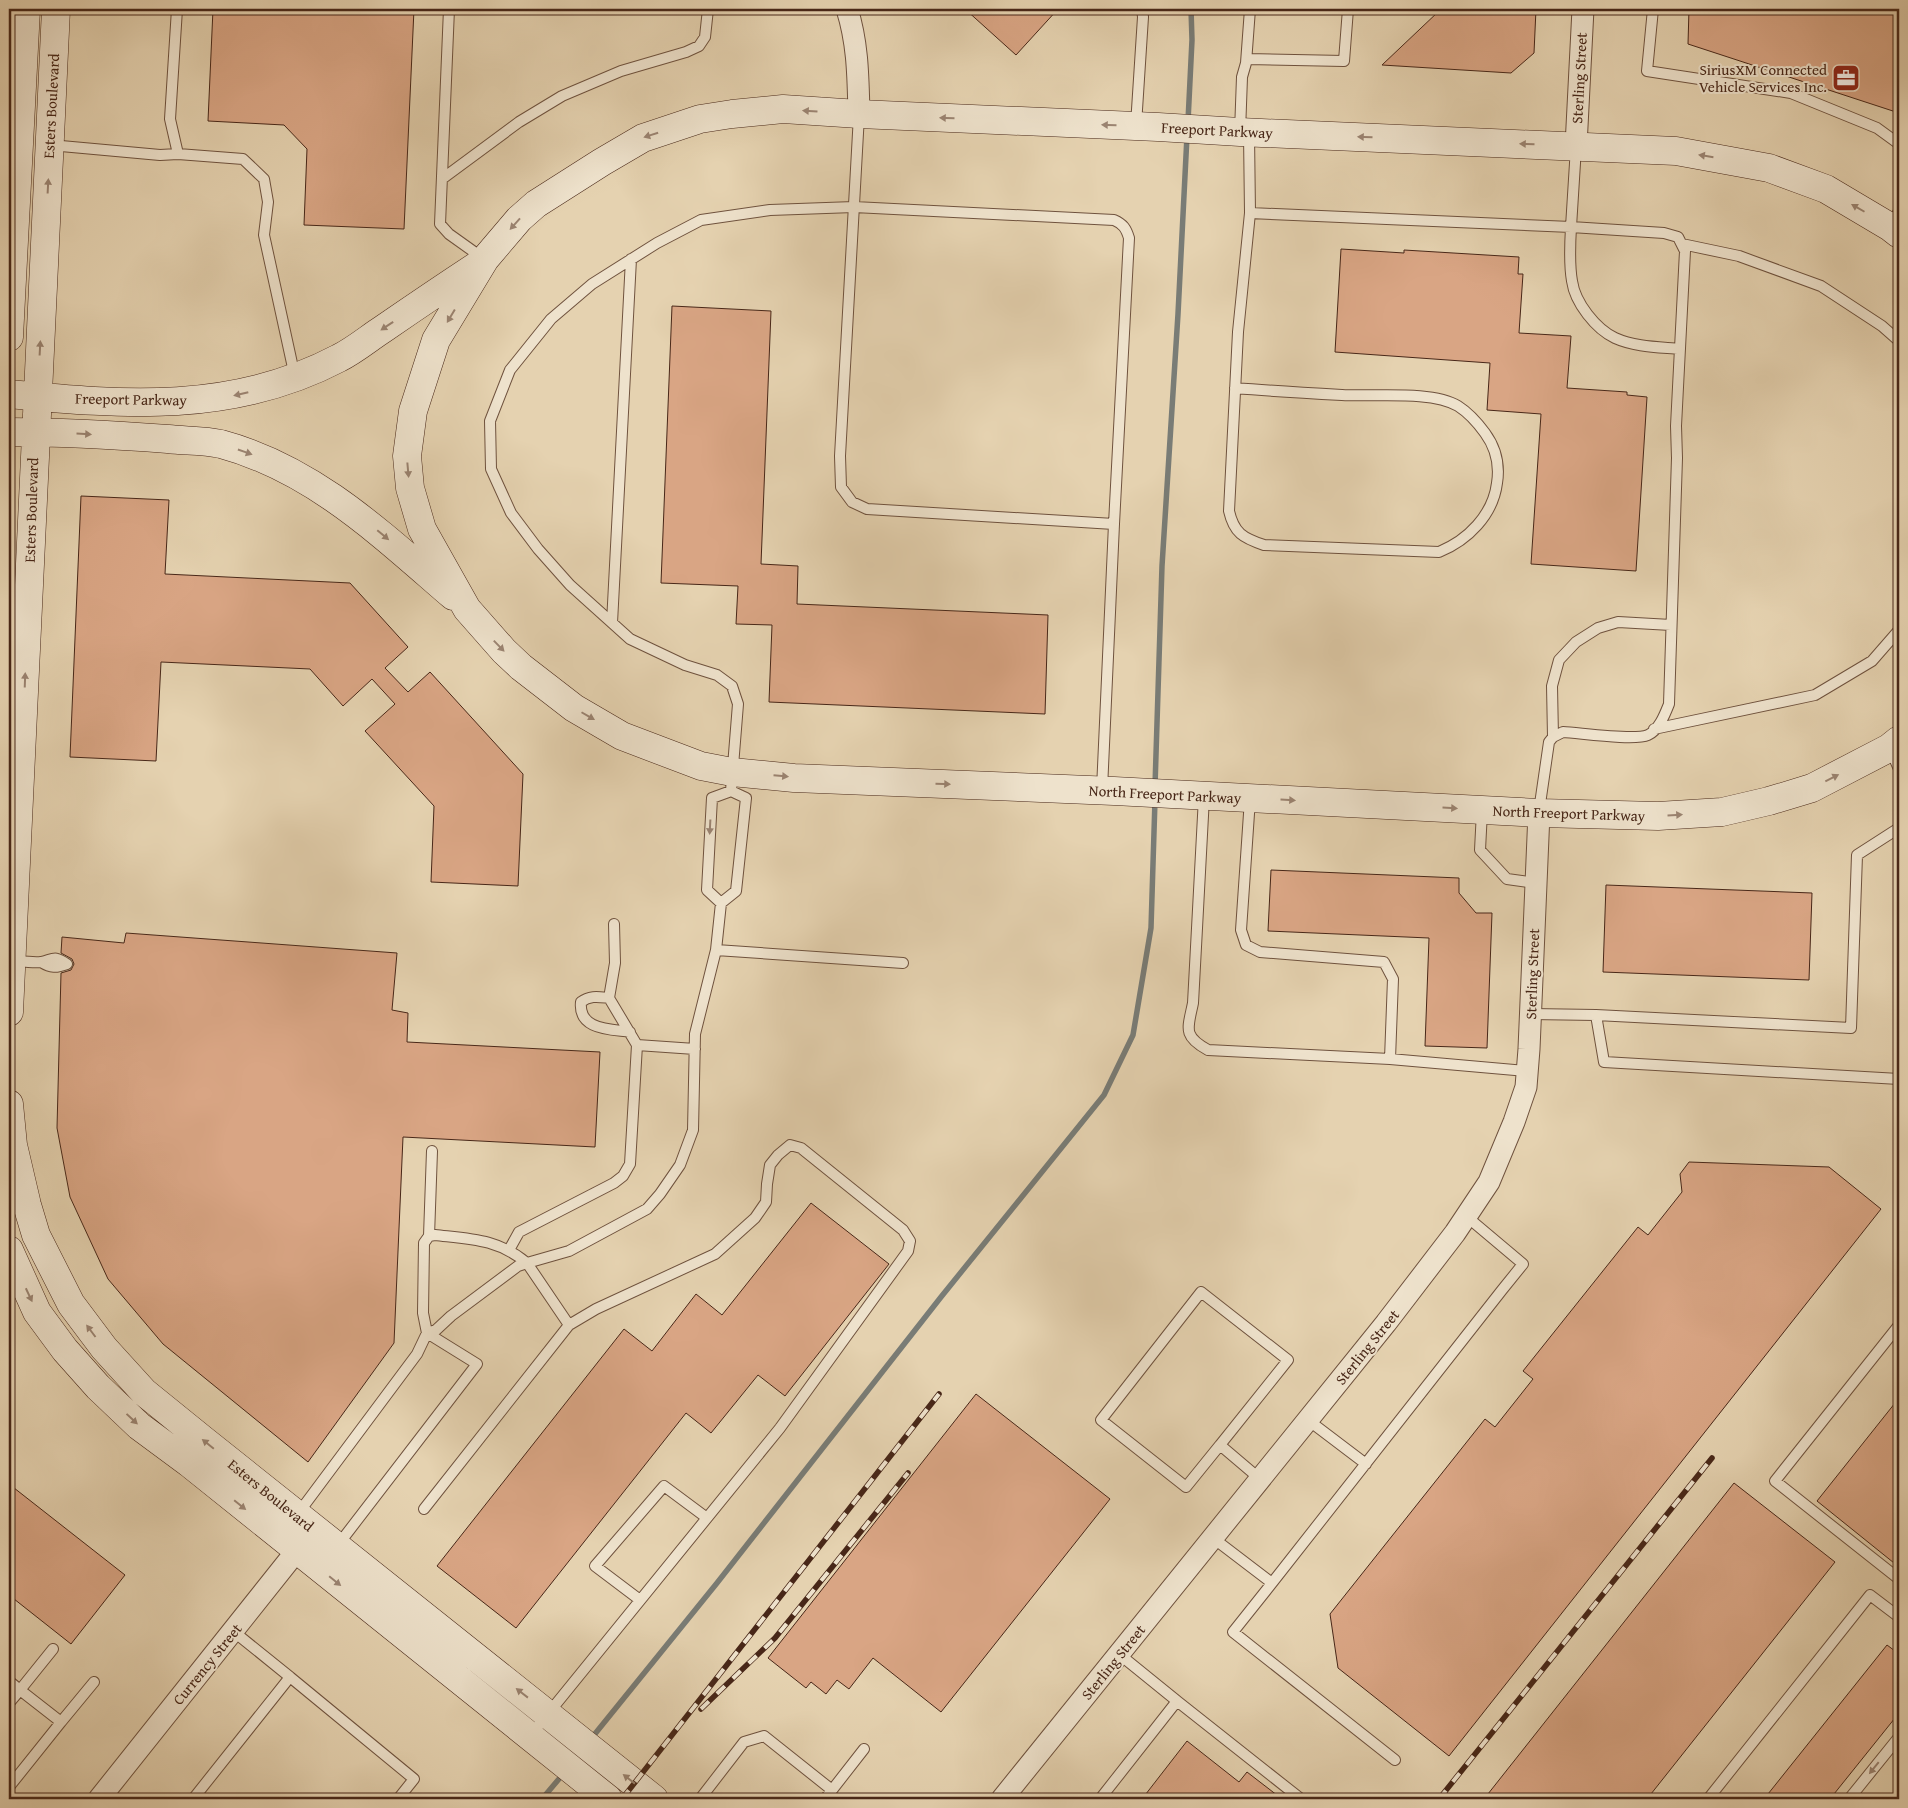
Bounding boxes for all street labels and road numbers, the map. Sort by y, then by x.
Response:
street label: Sterling Street [1566,31,1592,124]
street label: Esters Boulevard [38,53,64,159]
street label: Freeport Parkway [1161,117,1274,143]
street label: Freeport Parkway [75,388,188,410]
street label: Esters Boulevard [19,457,43,563]
street label: North Freeport Parkway [1088,780,1242,809]
street label: North Freeport Parkway [1492,800,1646,826]
street label: Sterling Street [1520,927,1544,1020]
street label: Sterling Street [1330,1304,1404,1389]
street label: Esters Boulevard [224,1454,318,1536]
street label: Currency Street [168,1618,247,1709]
street label: Sterling Street [1076,1619,1150,1704]

